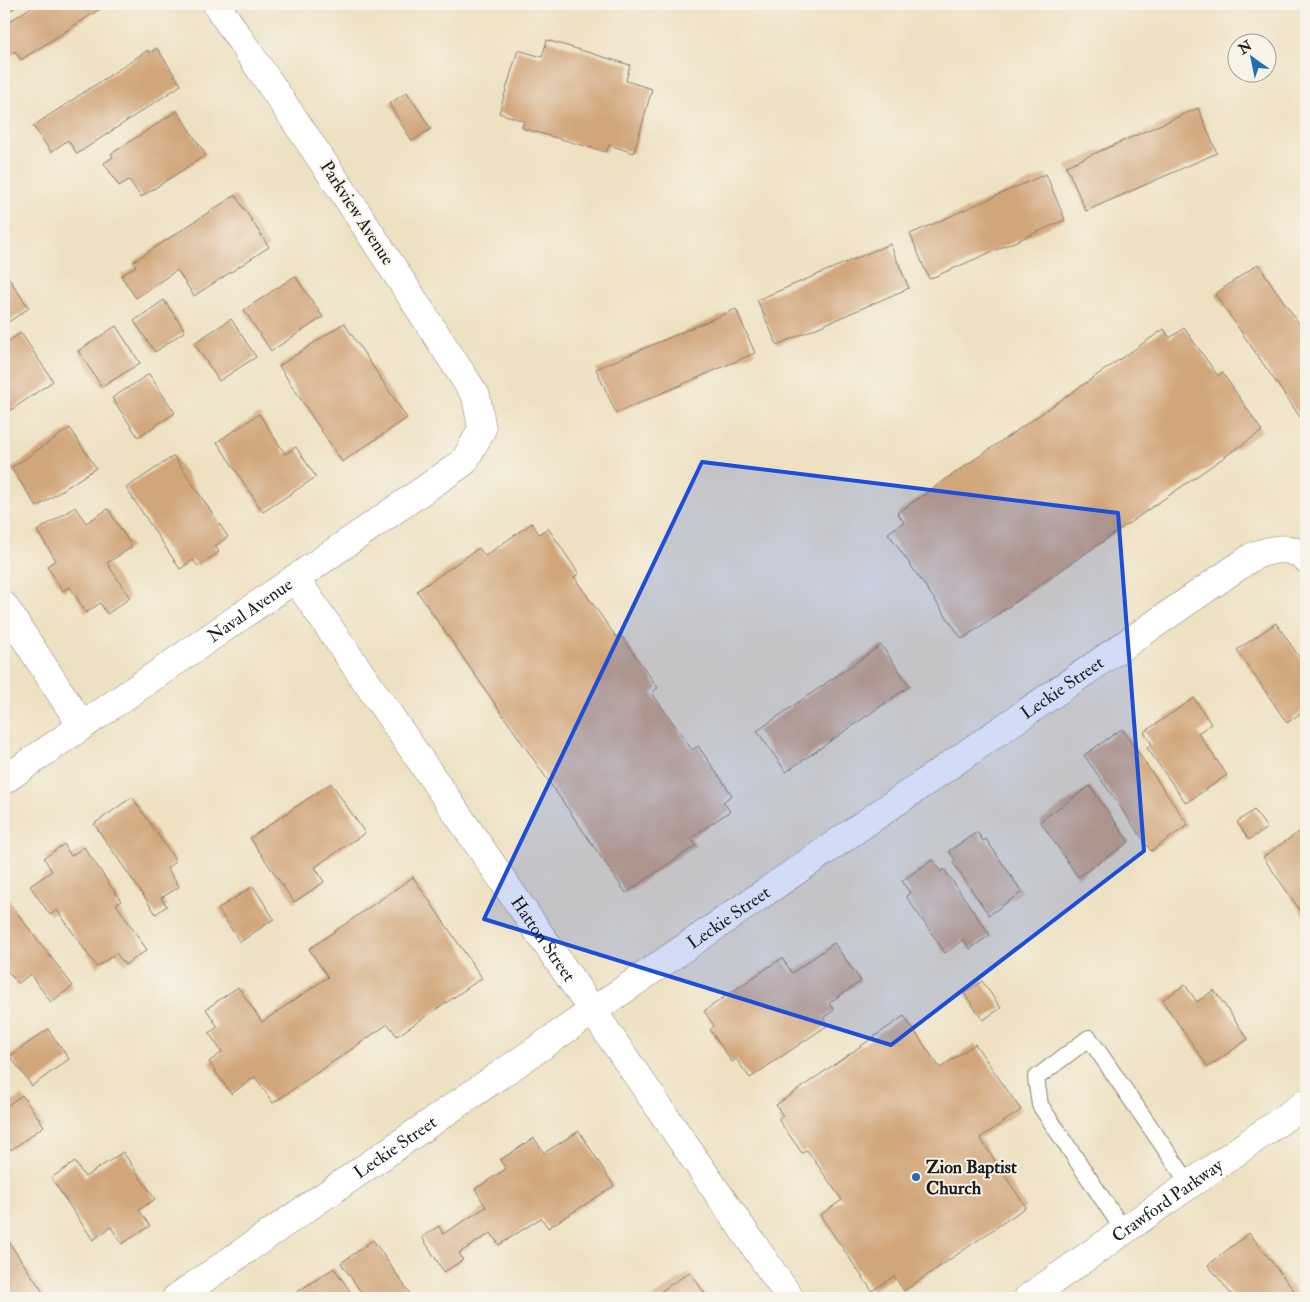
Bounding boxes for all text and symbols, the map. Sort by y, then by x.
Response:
north arrow [1228,32,1278,82]
text: N [1234,37,1255,59]
street label: Parkview Avenue [315,157,400,270]
street label: Naval Avenue [203,572,297,647]
street label: Leckie Street [1016,651,1108,724]
street label: Leckie Street [683,881,775,954]
street label: Hatton Street [506,892,581,986]
street label: Leckie Street [349,1110,441,1184]
street label: Crawford Parkway [1107,1153,1228,1247]
place label: Zion Baptist Church [926,1156,1017,1200]
marker: Zion Baptist Church [910,1171,922,1183]

